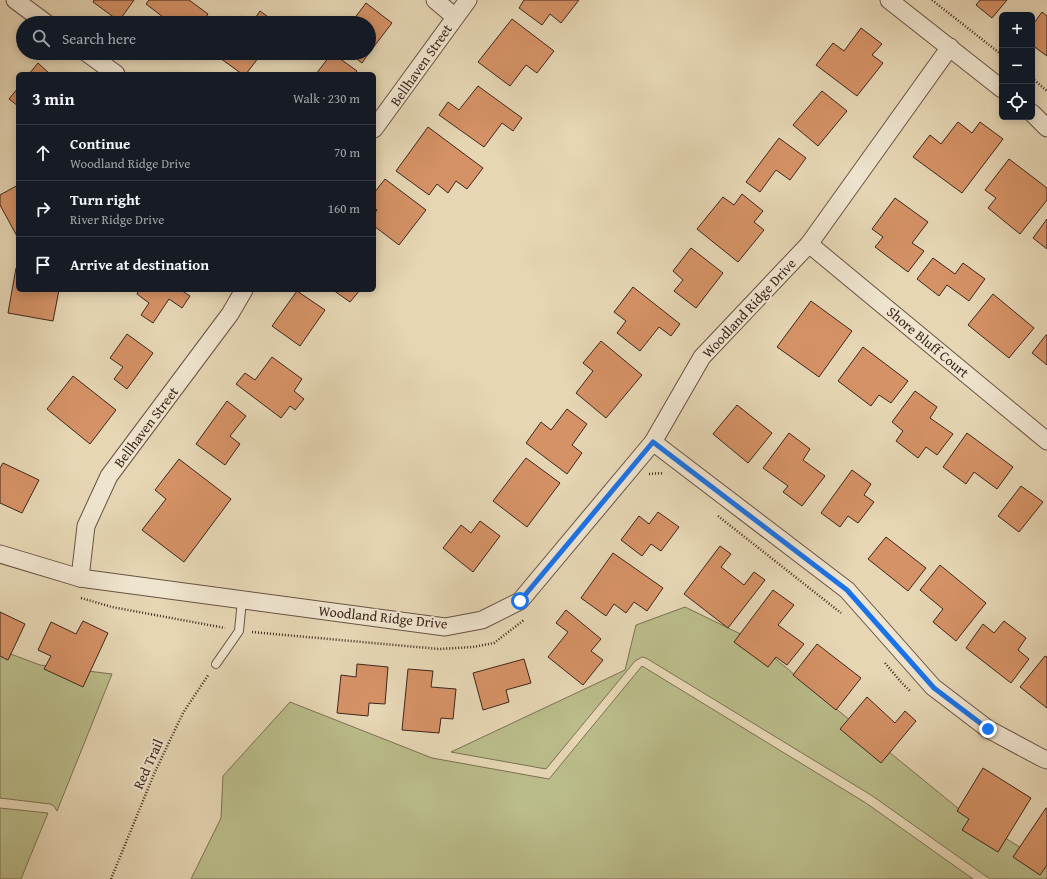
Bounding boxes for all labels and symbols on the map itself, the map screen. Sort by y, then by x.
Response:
street label: Bellhaven Street [385,20,457,110]
street label: Woodland Ridge Drive [698,253,801,362]
street label: Shore Bluff Court [883,302,973,382]
street label: Bellhaven Street [109,383,183,471]
route start [511,592,529,610]
street label: Woodland Ridge Drive [318,600,449,634]
route end [979,720,997,738]
street label: Red Trail [128,736,168,792]

